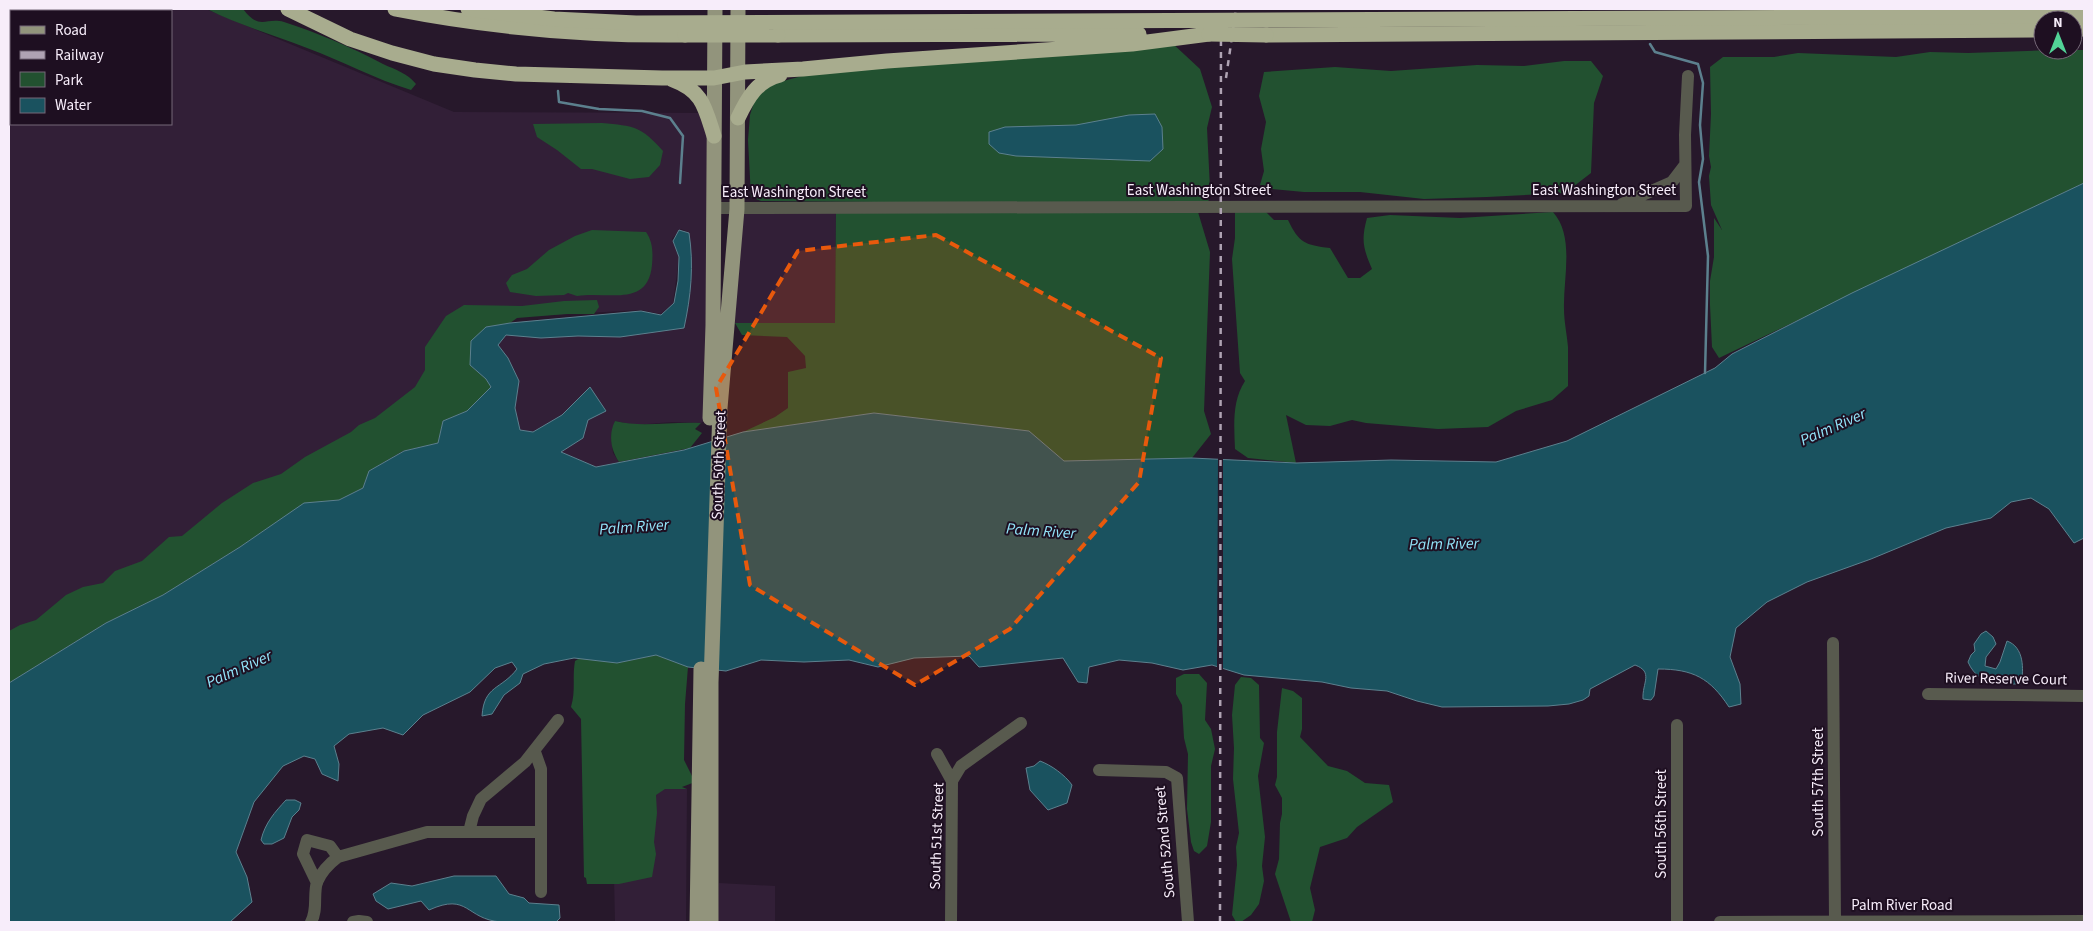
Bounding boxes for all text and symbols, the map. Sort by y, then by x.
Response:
legend [10,10,172,125]
north arrow [2033,10,2083,60]
text: N [2053,13,2063,33]
text: Road [55,20,87,41]
text: Railway [55,45,104,66]
text: Park [55,70,84,91]
text: Water [55,95,92,116]
street label: East Washington Street [1127,180,1271,201]
street label: East Washington Street [1532,180,1676,201]
street label: East Washington Street [722,182,866,203]
water label: Palm River [1797,402,1871,451]
street label: South 50th Street [707,410,731,520]
water label: Palm River [598,513,671,540]
water label: Palm River [1005,518,1078,545]
water label: Palm River [1409,532,1481,556]
water label: Palm River [203,644,277,693]
street label: River Reserve Court [1945,667,2067,691]
street label: South 57th Street [1808,727,1829,837]
street label: South 56th Street [1651,769,1672,879]
street label: South 51st Street [925,782,949,890]
street label: South 52nd Street [1150,785,1180,899]
street label: Palm River Road [1851,895,1953,916]

